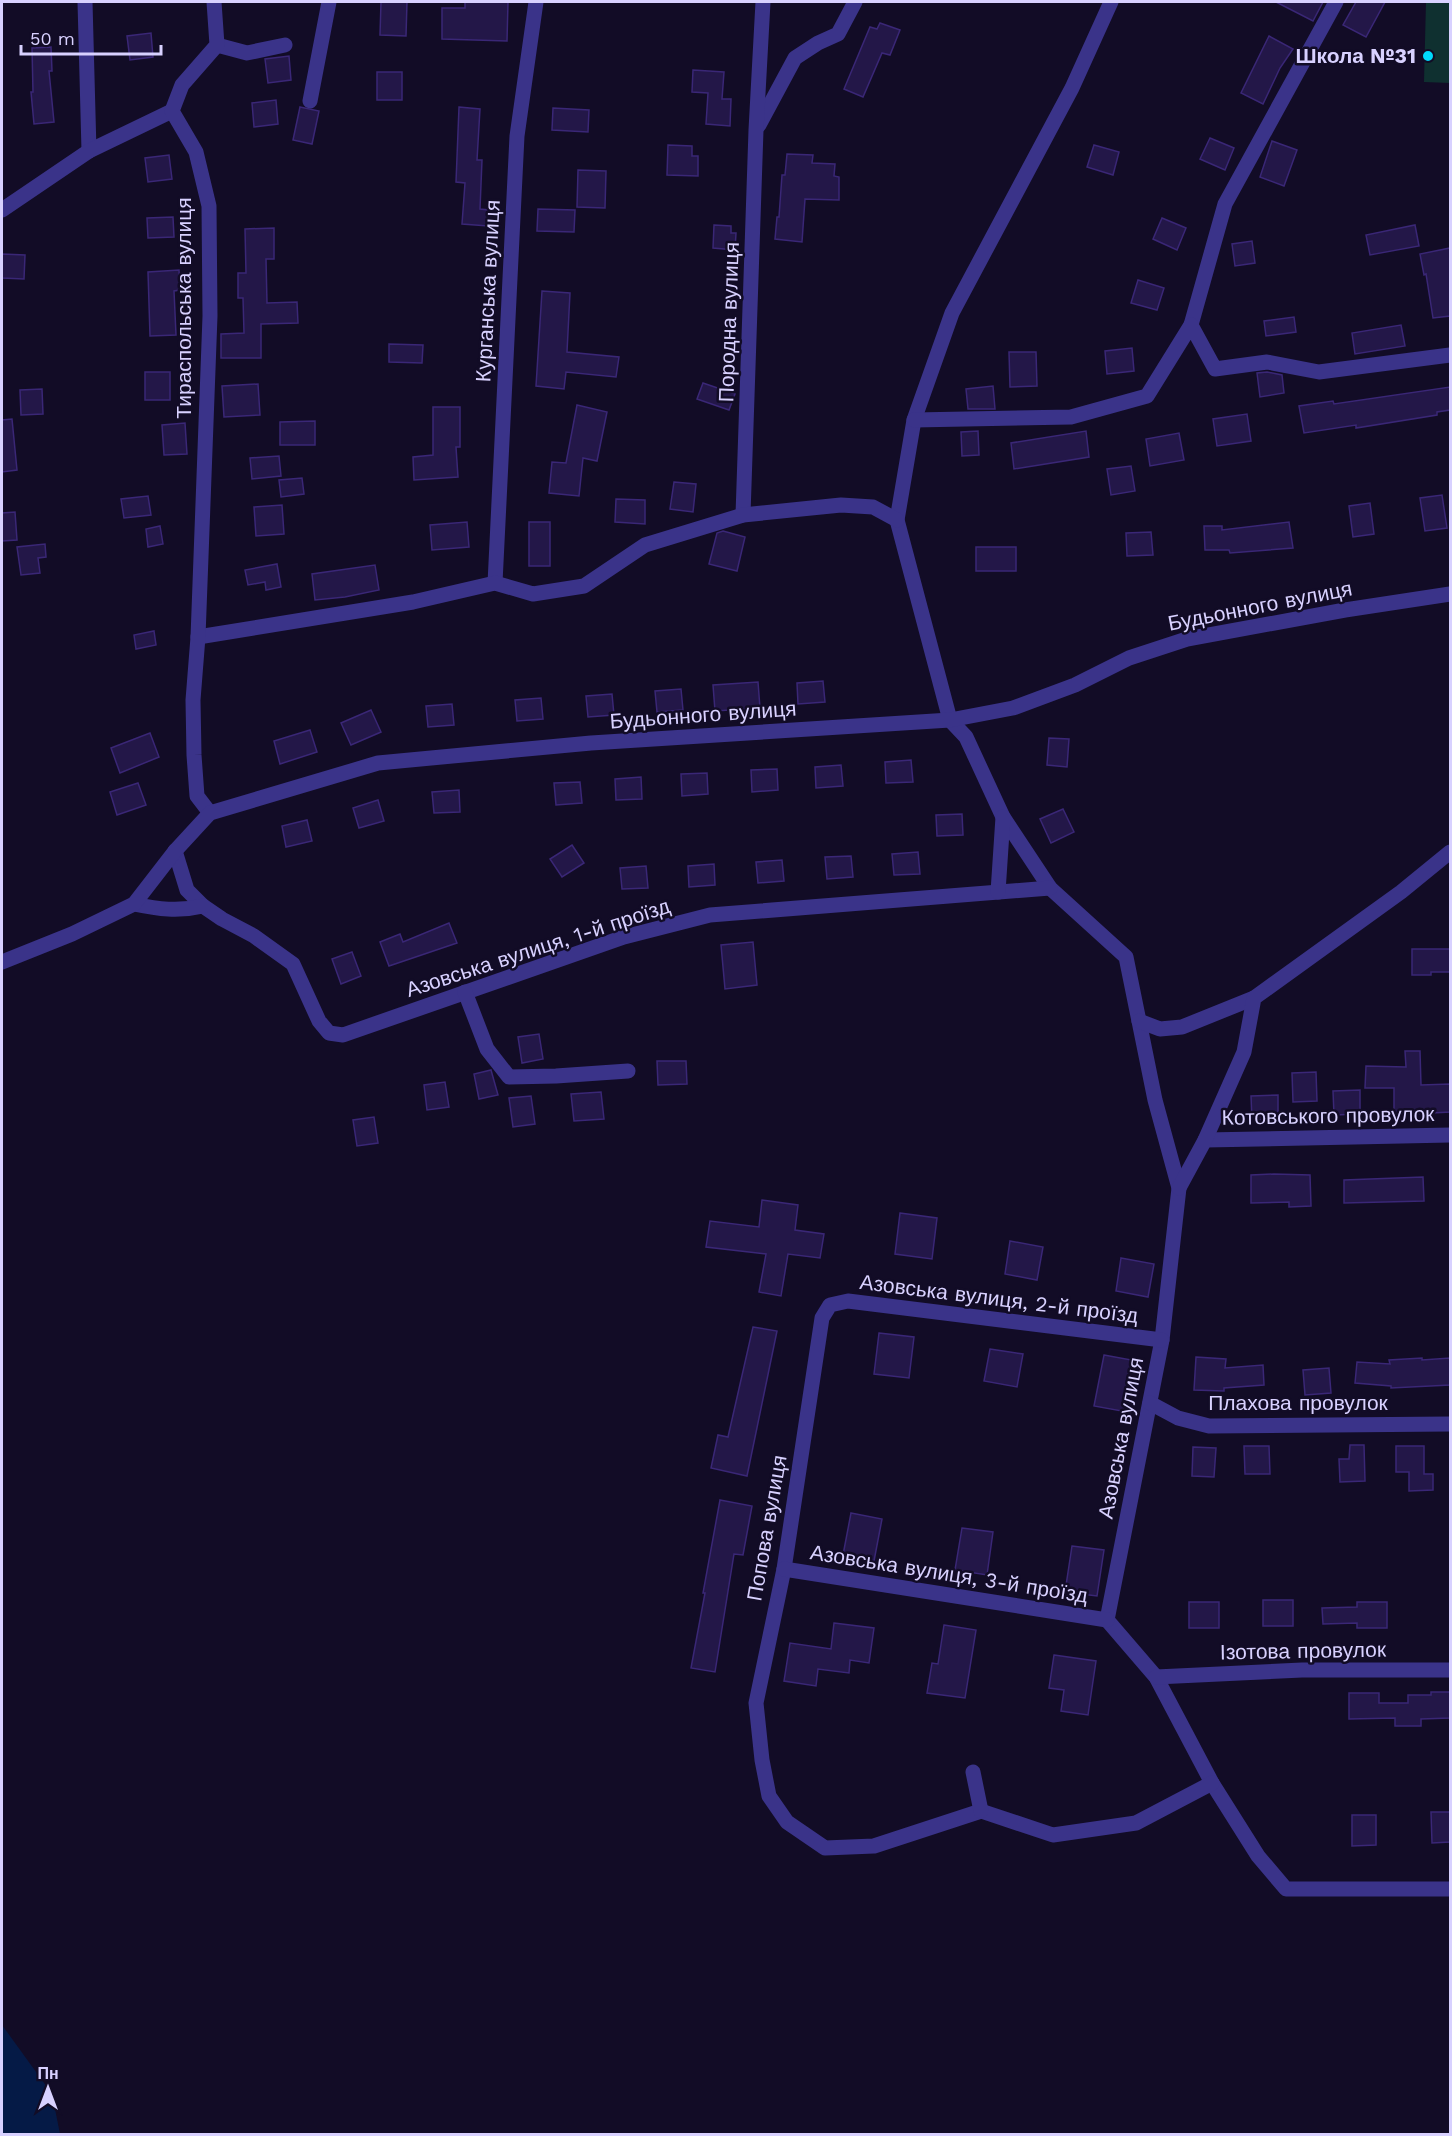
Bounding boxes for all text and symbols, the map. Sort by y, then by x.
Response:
scale bar [21,18,160,56]
text: 50 m [30,28,75,49]
place label: Школа №31 [1295,43,1416,68]
marker: Школа №31 [1421,49,1435,63]
street label: Тираспольська вулиця [171,197,196,419]
street label: Курганська вулиця [470,199,505,383]
street label: Породна вулиця [713,241,744,403]
street label: Будьонного вулиця [1166,575,1354,636]
street label: Будьонного вулиця [609,696,797,733]
street label: Азовська вулиця, 1-й проїзд [403,893,673,1002]
street label: Котовського провулок [1221,1101,1435,1130]
street label: Азовська вулиця, 2-й проїзд [858,1269,1140,1328]
street label: Азовська вулиця [1093,1355,1148,1521]
street label: Плахова провулок [1208,1390,1389,1415]
street label: Попова вулиця [741,1453,792,1603]
street label: Азовська вулиця, 3-й проїзд [809,1539,1090,1608]
street label: Ізотова провулок [1220,1637,1387,1664]
north arrow [18,2058,78,2118]
text: Пн [37,2064,59,2083]

